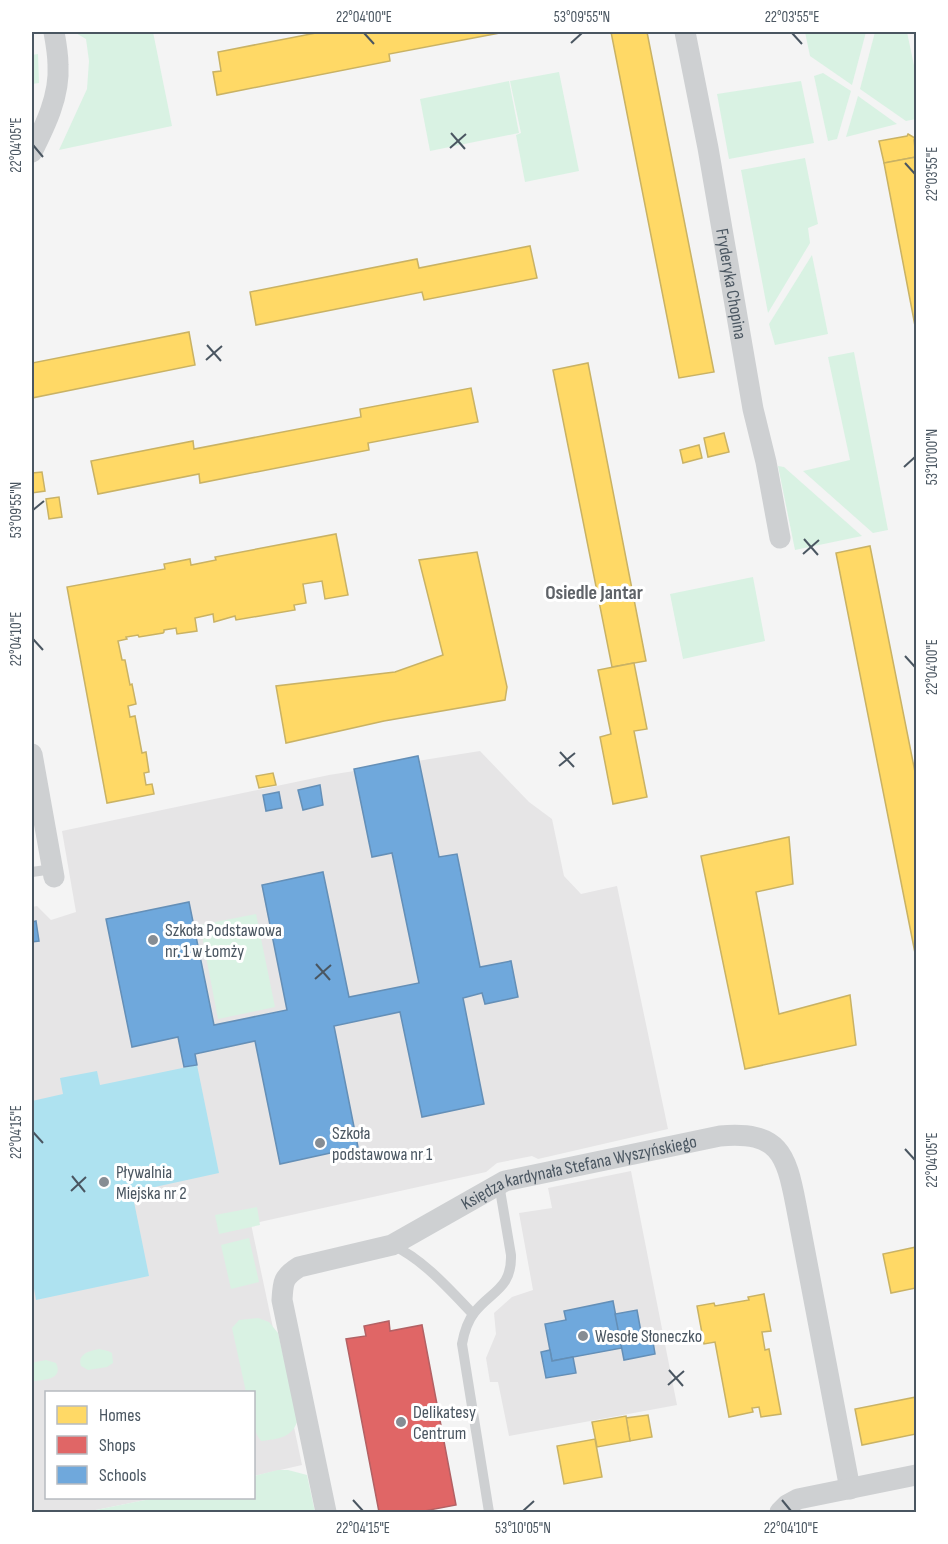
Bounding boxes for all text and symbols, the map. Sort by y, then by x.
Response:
text: 22°04'00"E [336,8,392,27]
text: 53°09'55"N [554,8,610,27]
text: 22°03'55"E [765,8,819,27]
text: 22°04'05"E [7,117,26,173]
text: 22°03'55"E [923,147,942,201]
street label: Fryderyka Chopina [712,227,751,341]
text: 53°10'00"N [923,429,942,485]
text: 53°09'55"N [7,482,26,538]
district label: Osiedle Jantar [545,581,643,605]
text: 22°04'10"E [7,612,26,666]
text: 22°04'00"E [923,639,942,695]
place label: Szkoła Podstawowa nr. 1 w Łomży [165,920,282,962]
marker: Szkoła Podstawowa nr. 1 w Łomży [146,933,160,947]
text: 22°04'15"E [7,1105,26,1159]
place label: Szkoła podstawowa nr 1 [332,1123,433,1165]
street label: Księdza kardynała Stefana Wyszyńskiego [457,1131,699,1214]
text: 22°04'05"E [923,1132,942,1188]
marker: Szkoła podstawowa nr 1 [313,1136,327,1150]
place label: Pływalnia Miejska nr 2 [116,1162,187,1204]
marker: Pływalnia Miejska nr 2 [97,1175,111,1189]
place label: Wesołe Słoneczko [595,1326,702,1347]
marker: Wesołe Słoneczko [576,1329,590,1343]
legend [45,1391,255,1499]
place label: Delikatesy Centrum [413,1402,476,1444]
text: Homes [99,1405,141,1426]
marker: Delikatesy Centrum [394,1415,408,1429]
text: Shops [99,1435,136,1456]
text: Schools [99,1465,146,1486]
text: 22°04'15"E [336,1519,390,1538]
text: 53°10'05"N [495,1519,551,1538]
text: 22°04'10"E [764,1519,818,1538]

